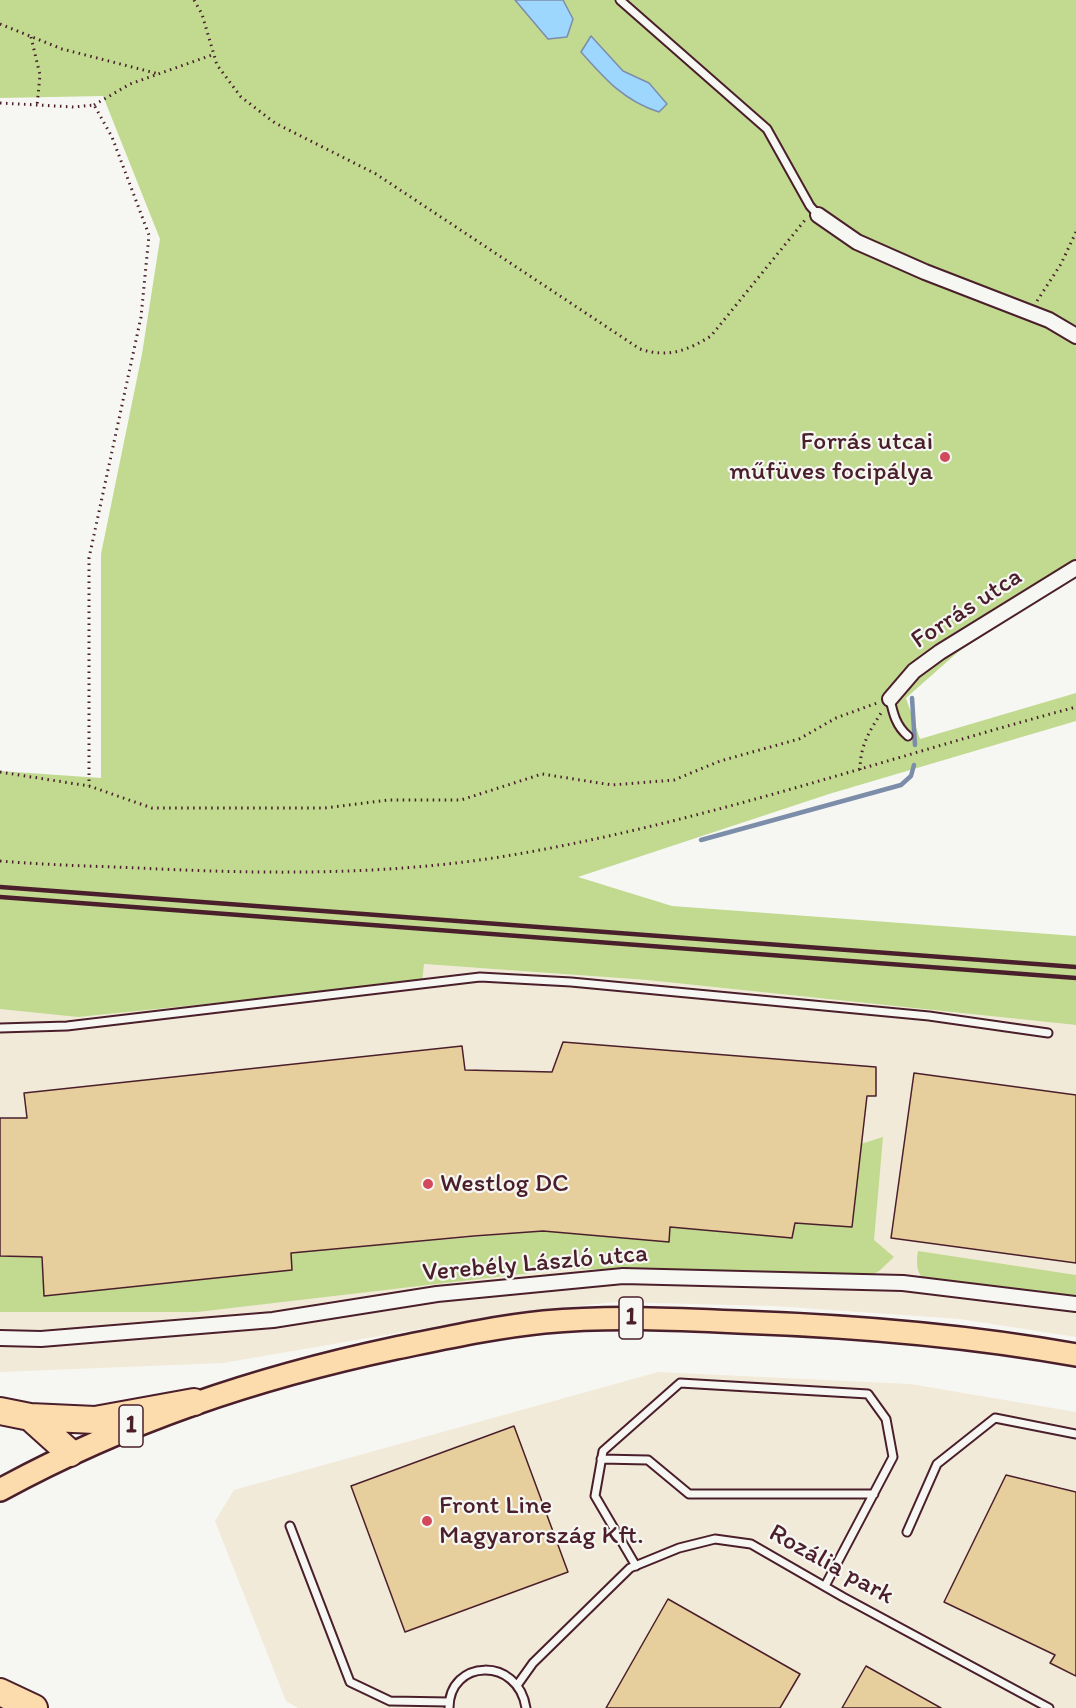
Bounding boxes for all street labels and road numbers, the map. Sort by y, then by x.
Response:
street label: Forrás utca [906,562,1028,656]
street label: Verebély László utca [421,1239,649,1289]
road number: 1 [619,1297,643,1339]
road number: 1 [119,1405,143,1447]
street label: Rozália park [763,1518,899,1612]

